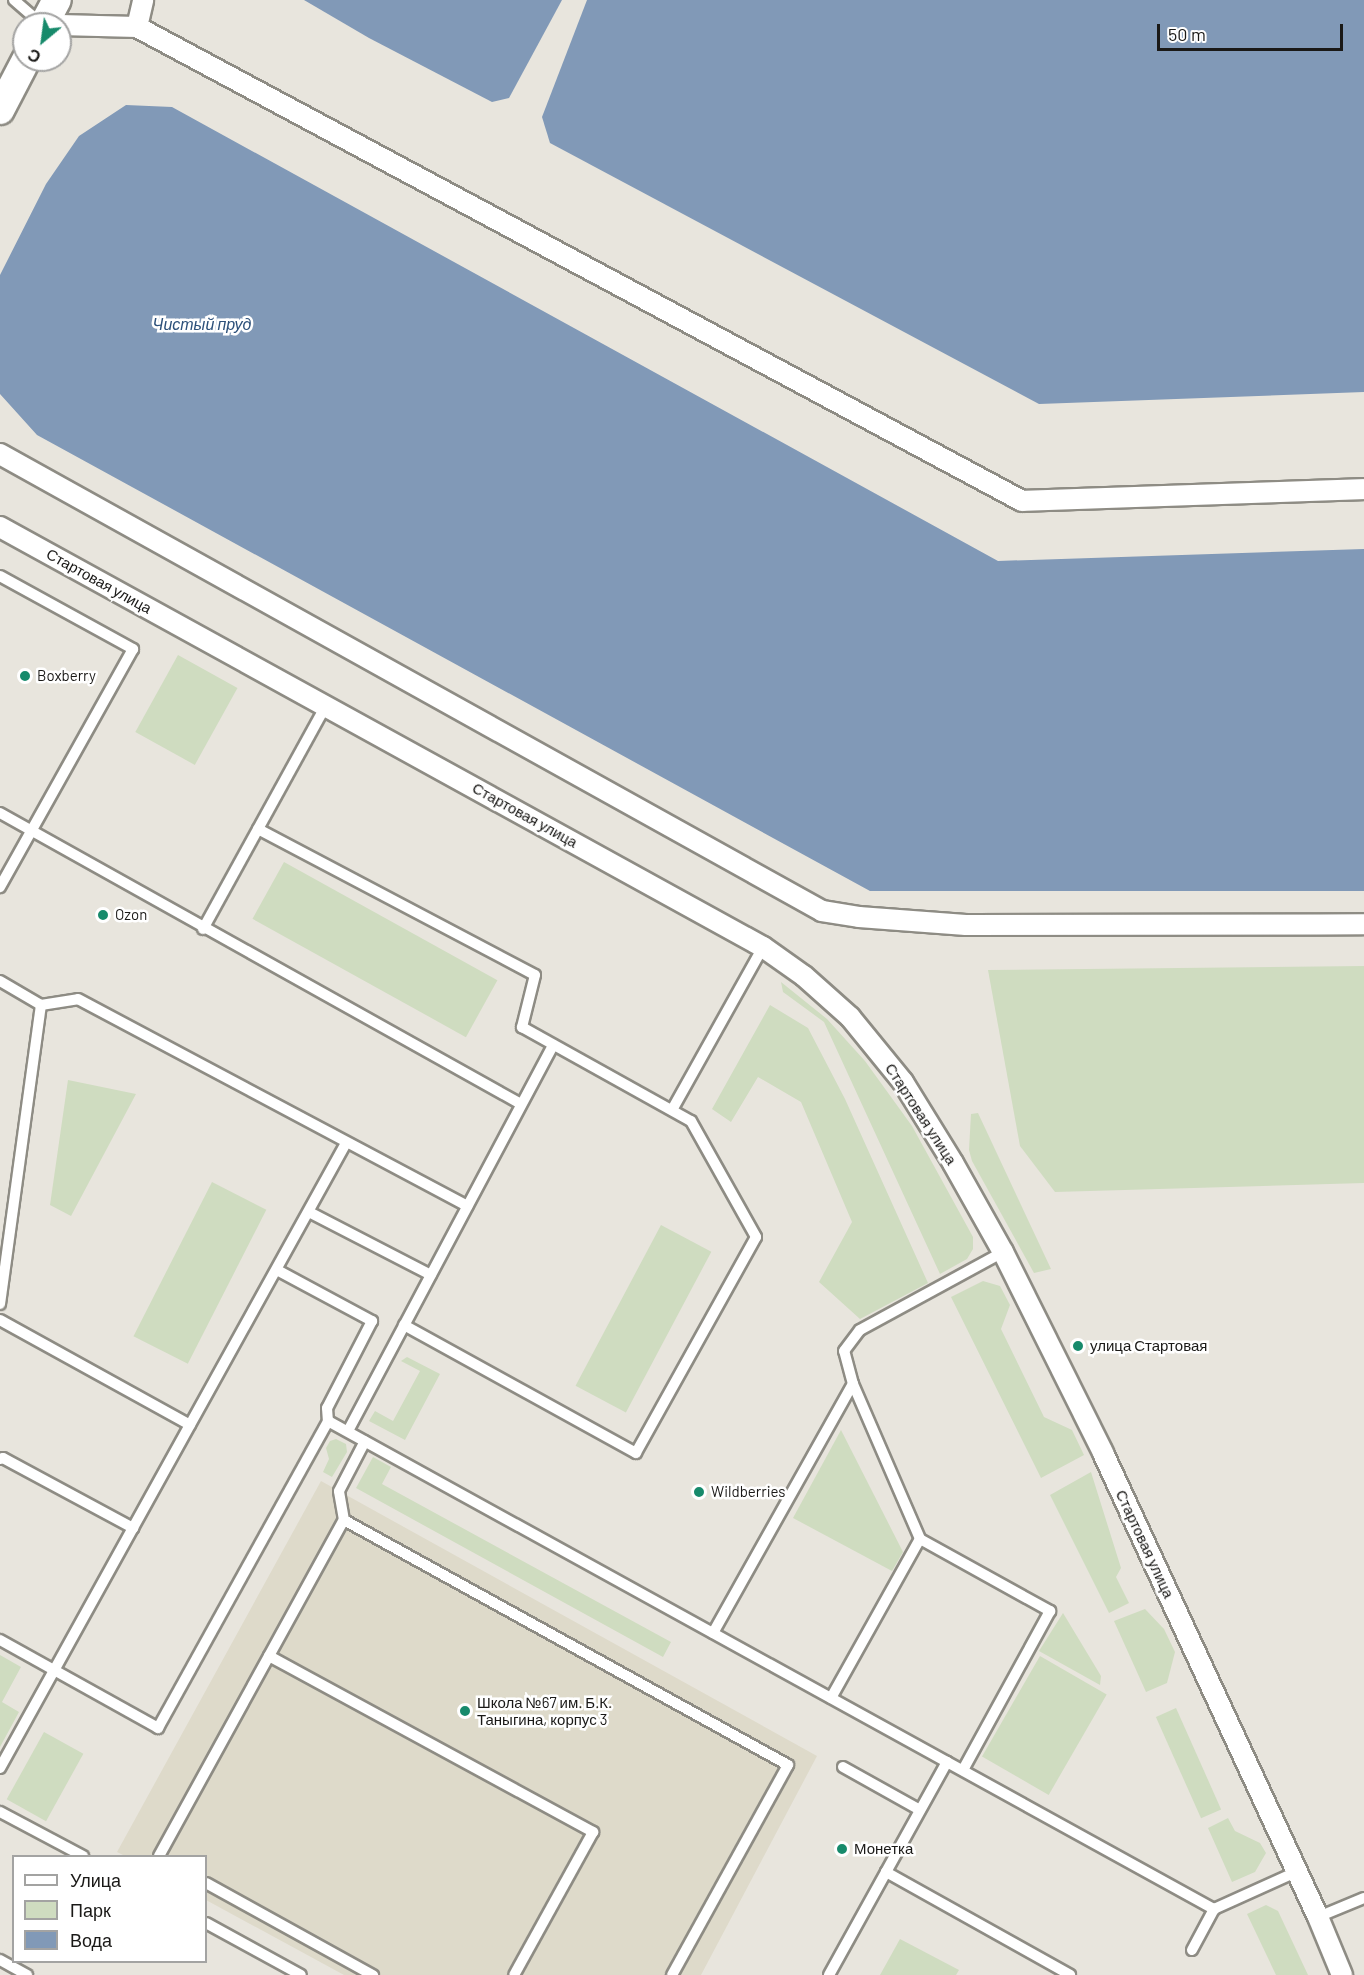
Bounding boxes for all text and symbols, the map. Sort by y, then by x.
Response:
north arrow [12,12,72,72]
scale bar [1160,12,1346,50]
text: 50 m [1168,23,1206,45]
text: С [24,45,44,68]
water label: Чистый пруд [153,314,251,334]
street label: Стартовая улица [43,545,155,617]
place label: Boxberry [37,667,96,685]
marker: Boxberry [18,669,32,683]
street label: Стартовая улица [469,779,581,851]
place label: Ozon [115,906,147,924]
marker: Ozon [96,908,110,922]
street label: Стартовая улица [881,1060,961,1168]
place label: улица Стартовая [1090,1337,1207,1355]
marker: улица Стартовая [1071,1339,1085,1353]
place label: Wildberries [711,1483,786,1501]
marker: Wildberries [692,1485,706,1499]
street label: Стартовая улица [1112,1487,1178,1601]
place label: Школа №67 им. Б.К. Таныгина, корпус 3 [477,1693,612,1728]
marker: Школа №67 им. Б.К. Таныгина, корпус 3 [458,1704,472,1718]
place label: Монетка [854,1840,913,1858]
marker: Монетка [835,1842,849,1856]
legend [12,1855,207,1963]
text: Улица [70,1869,121,1891]
text: Парк [70,1899,111,1921]
text: Вода [70,1929,112,1951]

